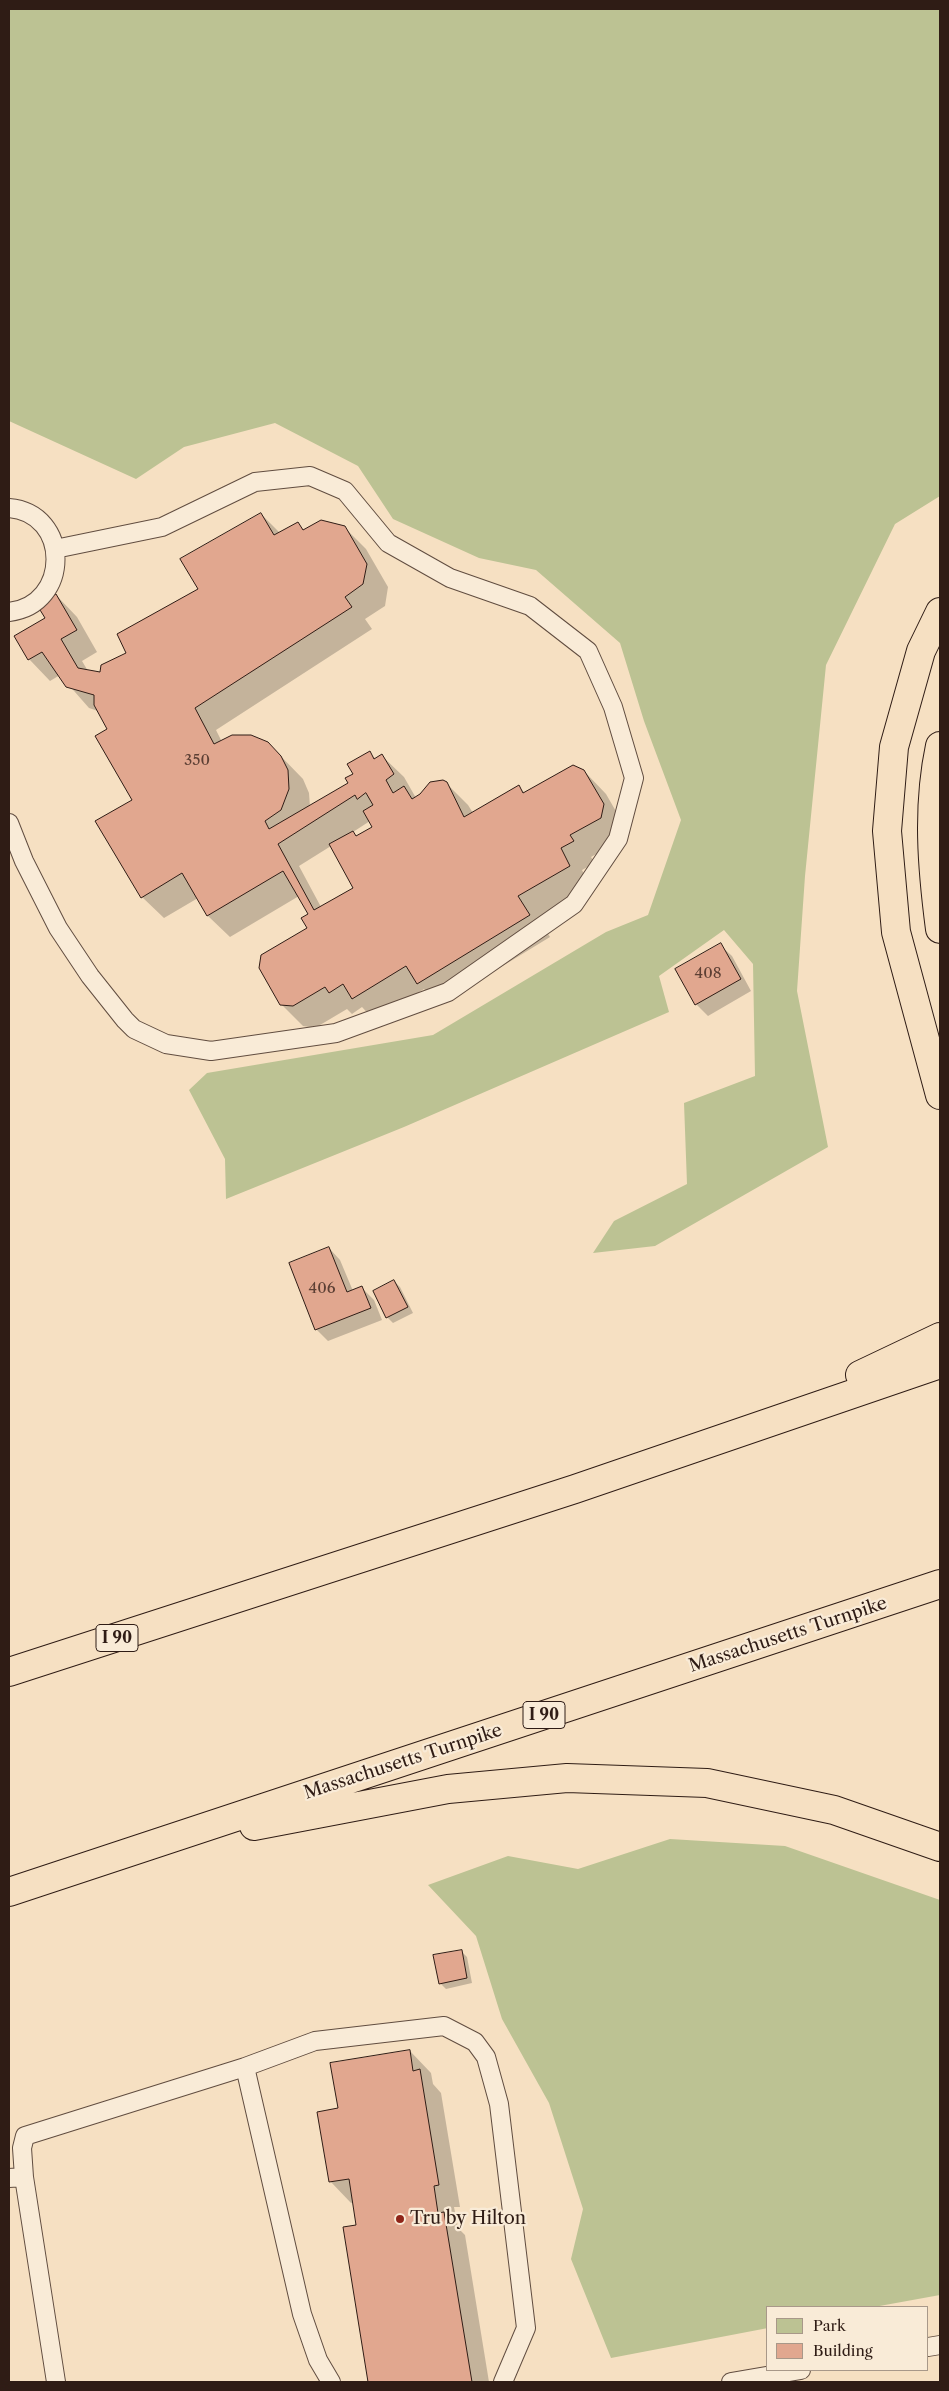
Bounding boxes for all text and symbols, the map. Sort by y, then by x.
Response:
house number: 350 [184,752,210,770]
house number: 408 [694,965,722,983]
house number: 406 [309,1280,335,1298]
street label: Massachusetts Turnpike [686,1593,890,1677]
road number: I 90 [96,1625,138,1652]
road number: I 90 [523,1702,565,1728]
street label: Massachusetts Turnpike [301,1720,505,1804]
place label: Tru by Hilton [410,2208,526,2230]
marker: Tru by Hilton [394,2213,406,2225]
legend [766,2306,929,2371]
text: Park [813,2316,846,2335]
text: Building [813,2341,873,2360]

